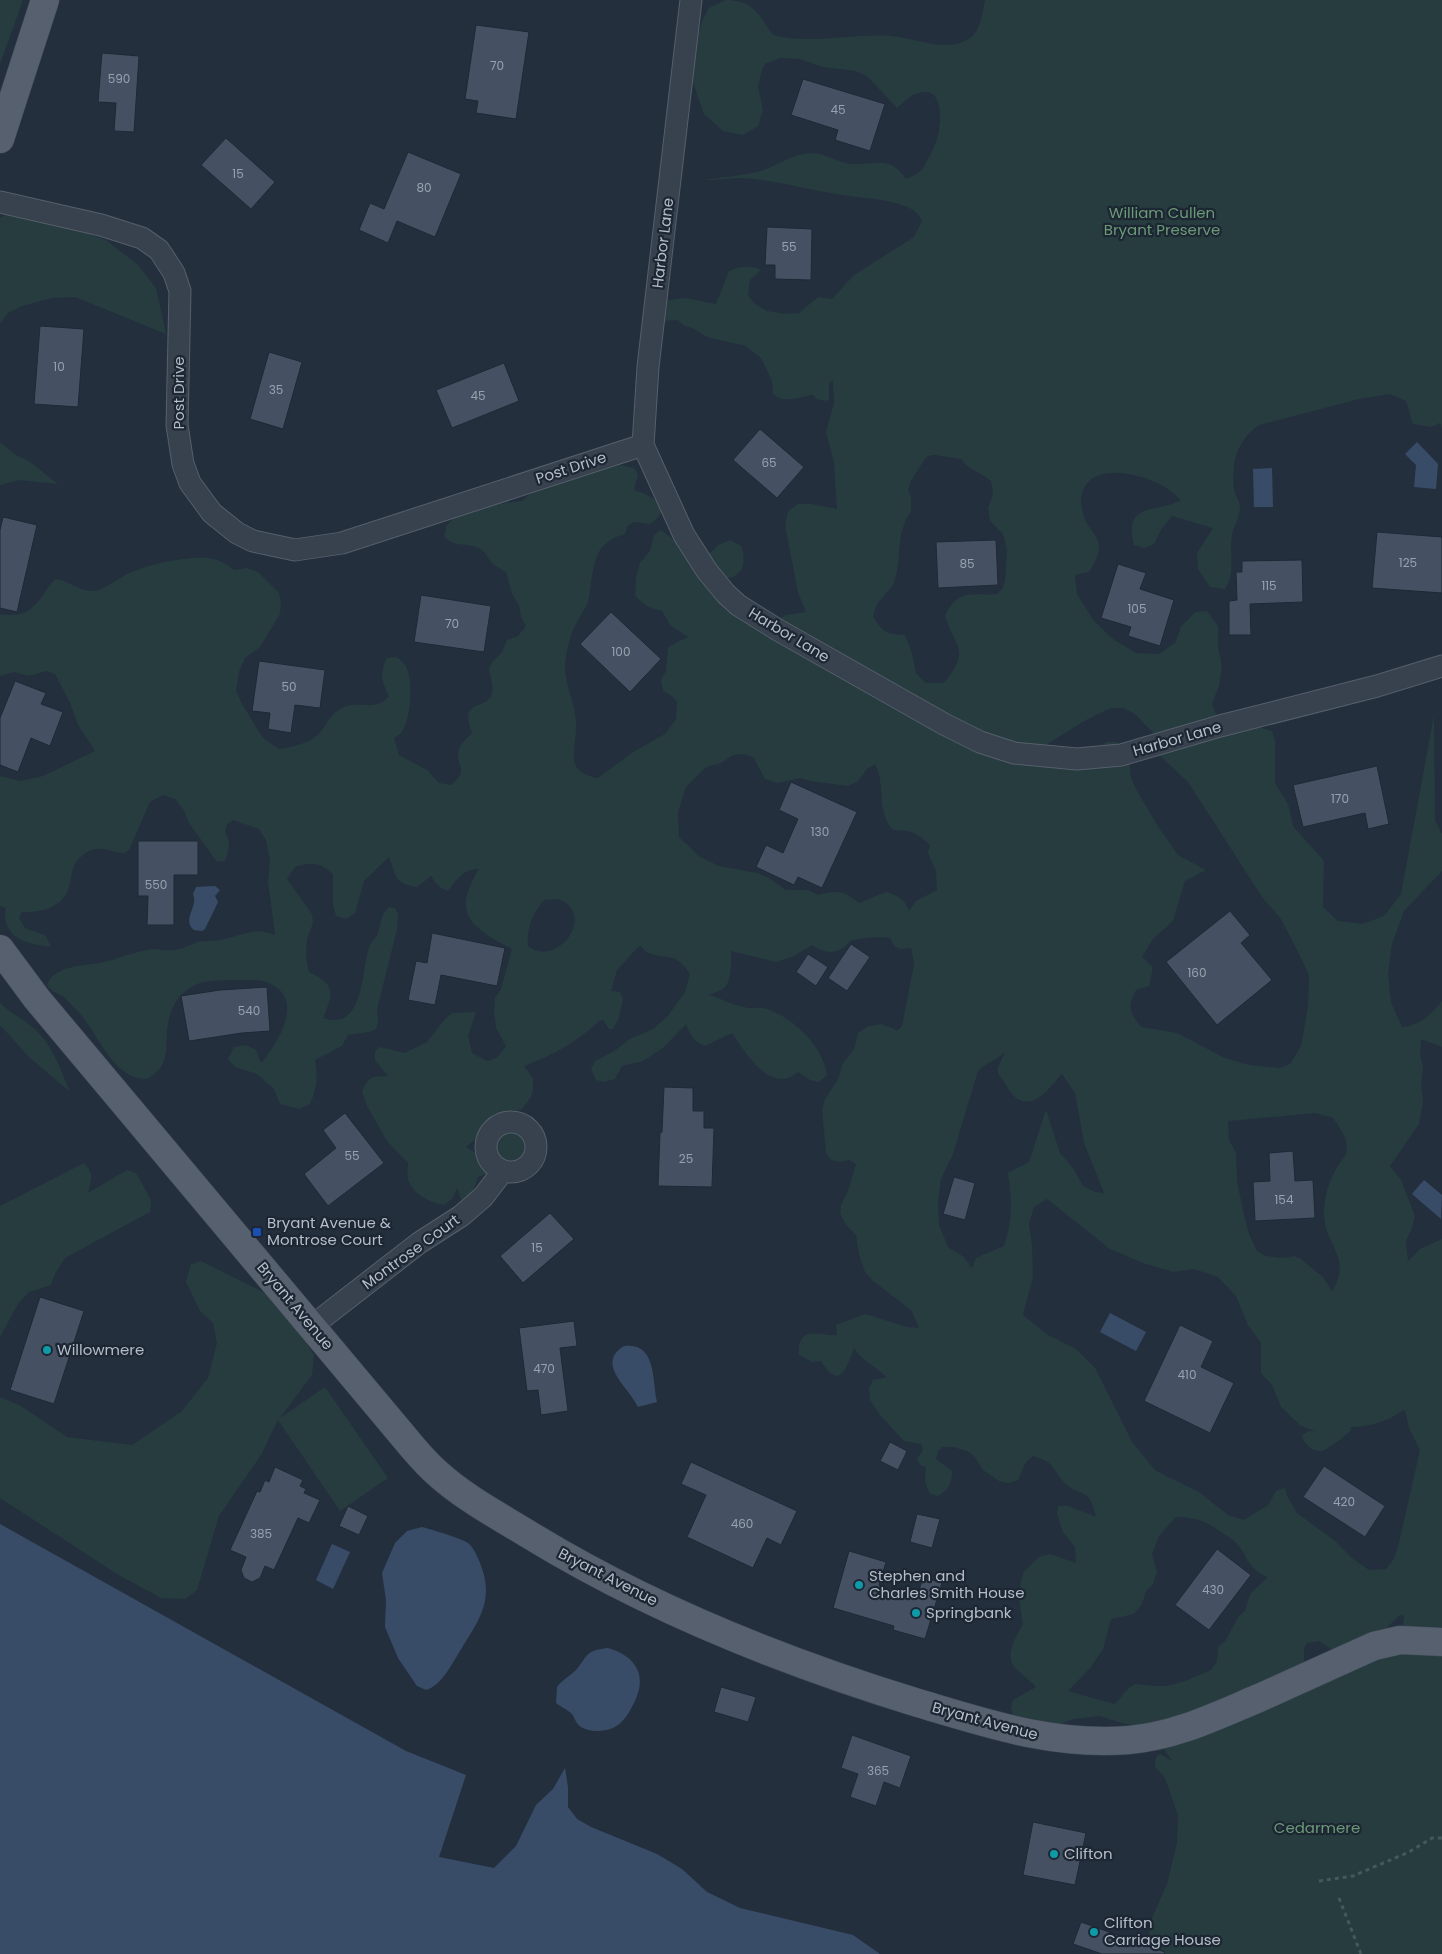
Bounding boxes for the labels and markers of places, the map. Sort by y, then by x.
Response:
place label: Bryant Avenue & Montrose Court [267,1212,391,1250]
marker: Bryant Avenue & Montrose Court [251,1226,263,1238]
place label: Willowmere [57,1339,144,1360]
marker: Willowmere [41,1344,53,1356]
place label: Stephen and Charles Smith House [869,1565,1024,1603]
marker: Stephen and Charles Smith House [853,1579,865,1591]
place label: Springbank [926,1602,1012,1623]
marker: Springbank [910,1607,922,1619]
place label: Clifton [1064,1843,1113,1864]
marker: Clifton [1048,1848,1060,1860]
place label: Clifton Carriage House [1104,1912,1221,1950]
marker: Clifton Carriage House [1088,1926,1100,1938]

